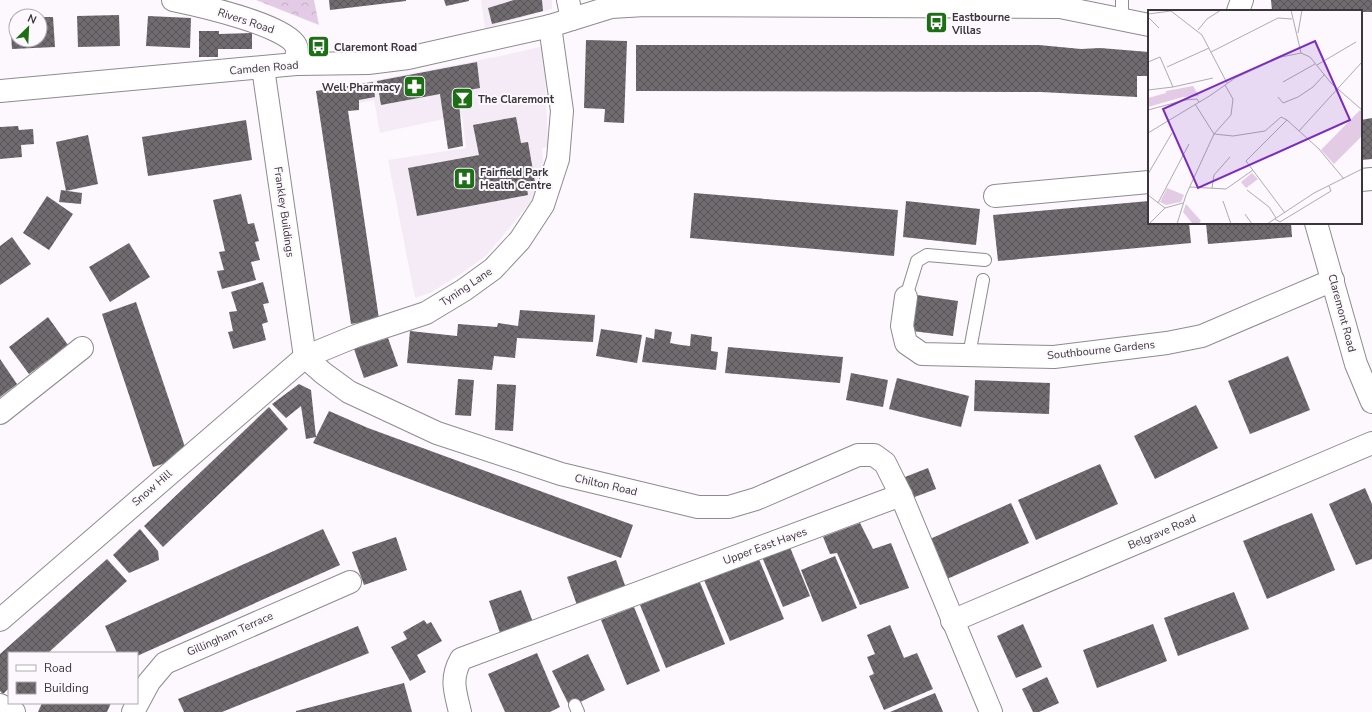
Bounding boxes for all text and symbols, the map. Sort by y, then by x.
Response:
street label: Rivers Road [216,5,276,37]
north arrow [8,8,48,48]
bus stop icon: Eastbourne Villas [923,10,949,36]
place label: Eastbourne Villas [951,10,1010,38]
inset map [1148,10,1362,224]
text: N [25,11,39,28]
bus stop icon: Claremont Road [305,34,331,60]
place label: Claremont Road [334,40,417,55]
street label: Camden Road [229,58,299,78]
pharmacy icon: Well Pharmacy [402,74,428,100]
place label: Well Pharmacy [322,80,400,95]
bar icon: The Claremont [449,86,475,112]
place label: The Claremont [478,92,555,107]
hospital icon: Fairfield Park Health Centre [451,165,477,191]
place label: Fairfield Park Health Centre [480,165,551,193]
street label: Frankley Buildings [270,166,298,258]
street label: Tyning Lane [437,264,495,310]
street label: Claremont Road [1324,272,1360,354]
street label: Southbourne Gardens [1046,337,1156,363]
street label: Snow Hill [129,466,176,510]
street label: Chilton Road [573,470,639,500]
street label: Belgrave Road [1126,511,1198,553]
street label: Upper East Hayes [721,524,809,568]
street label: Gillingham Terrace [185,608,276,660]
legend [8,652,138,704]
text: Road [44,660,72,676]
text: Building [44,680,89,696]

